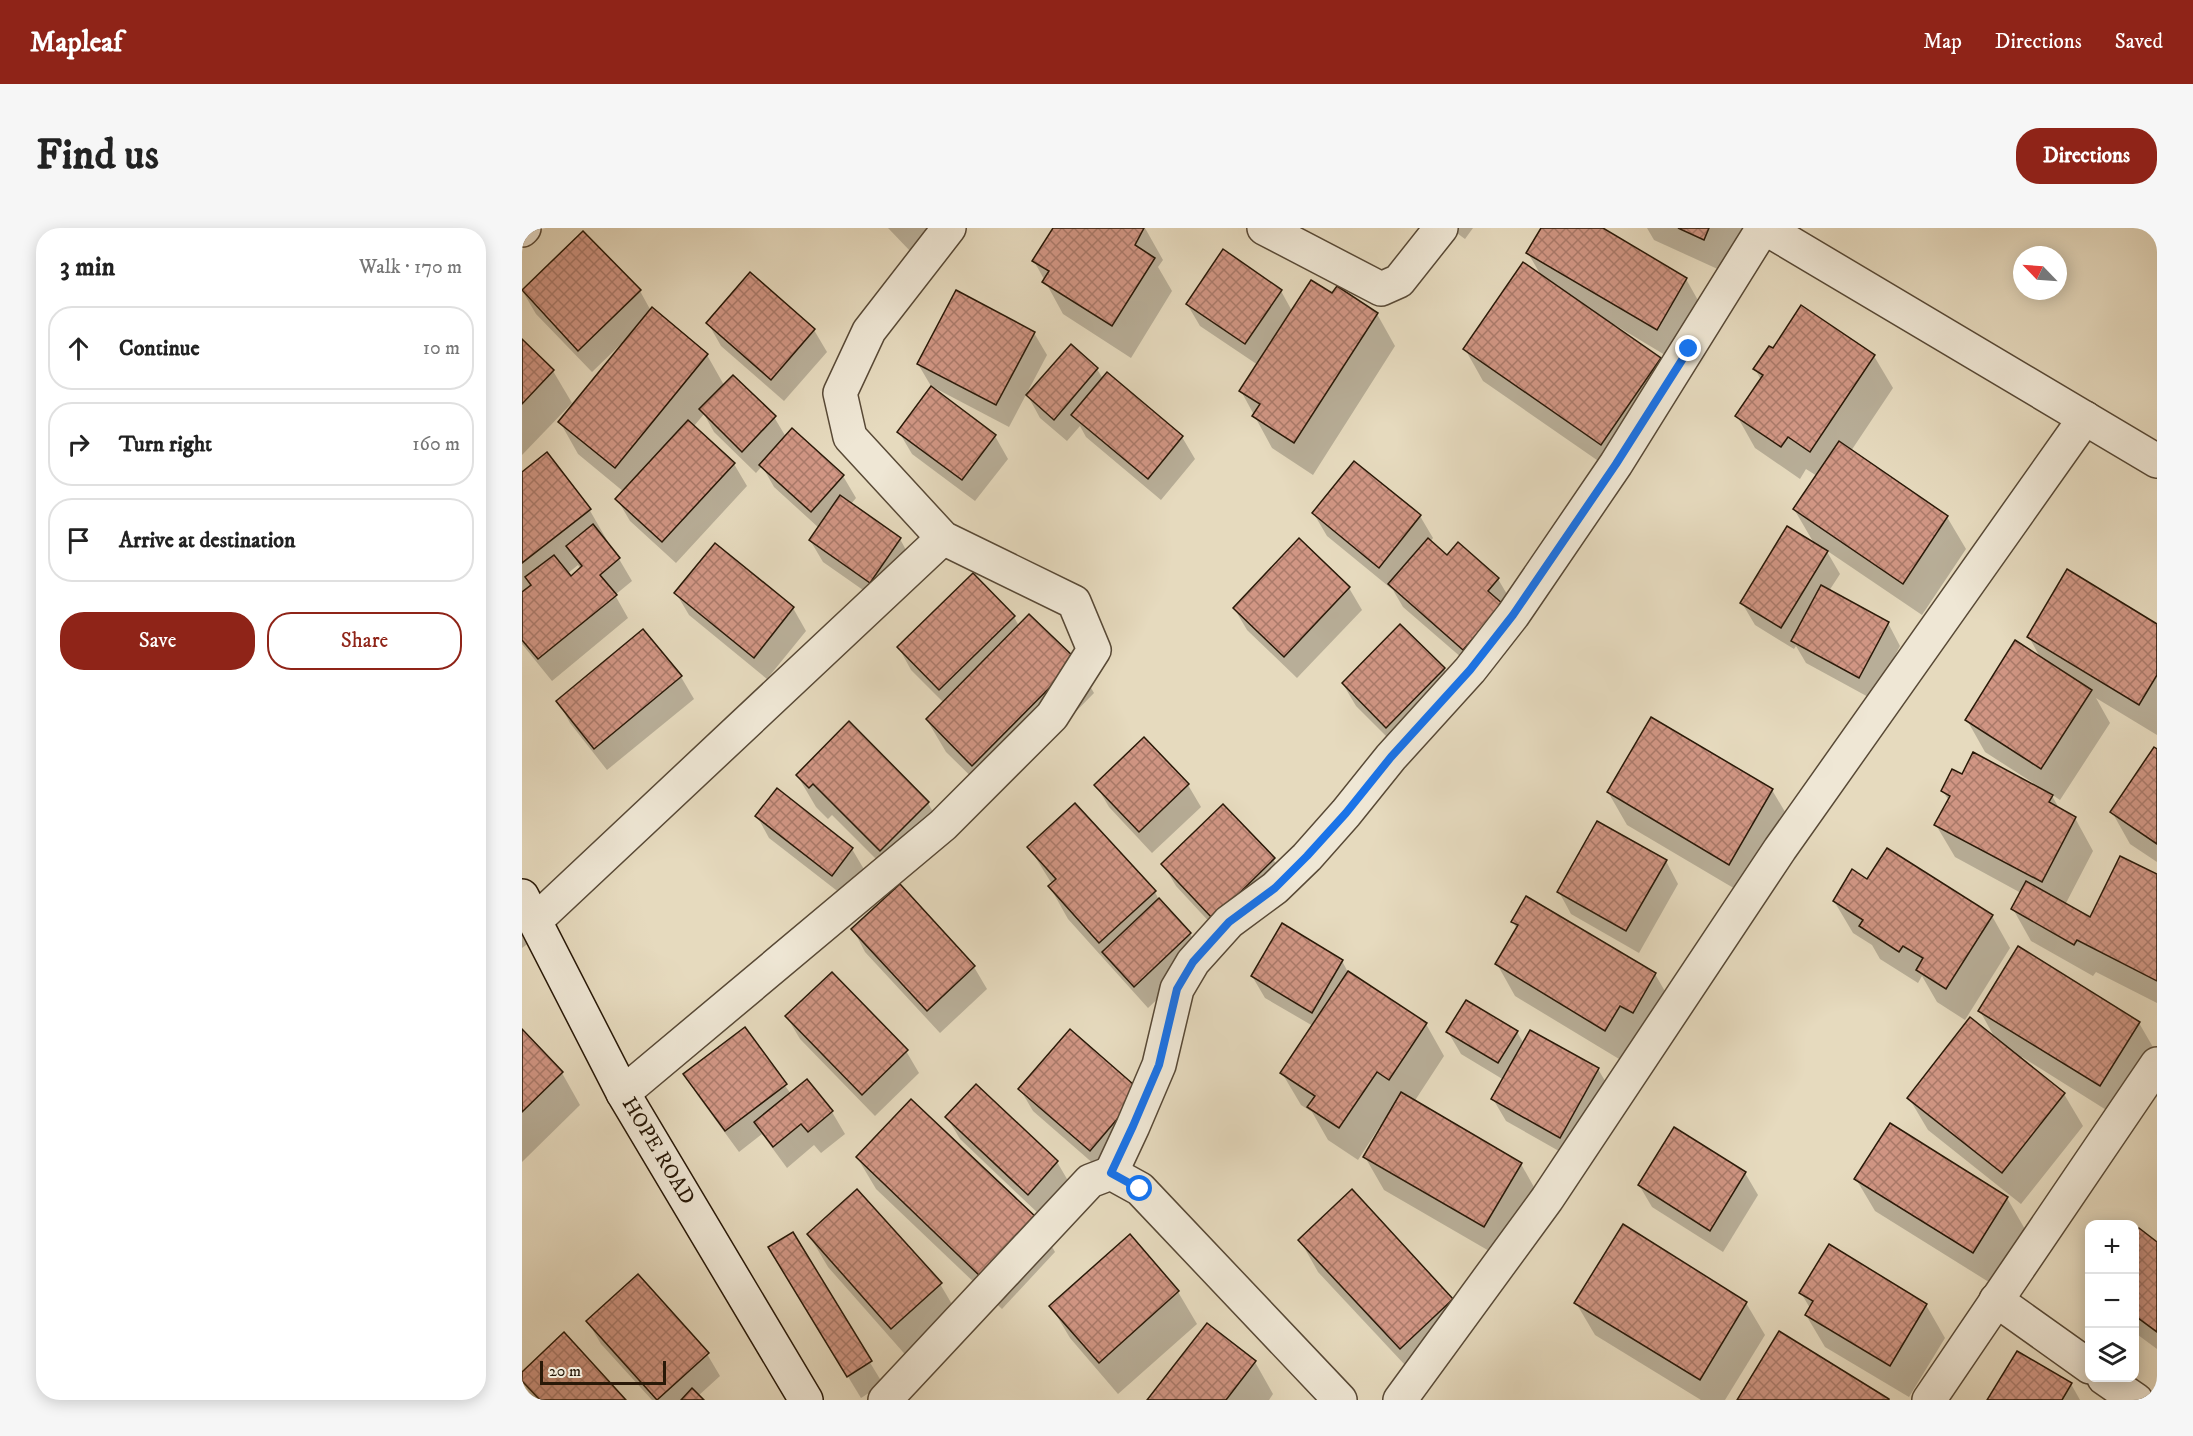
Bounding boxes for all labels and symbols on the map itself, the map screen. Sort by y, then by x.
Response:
north arrow [2013,246,2067,300]
route end [1675,335,1701,361]
street label: HOPE ROAD [616,1092,700,1210]
route start [1126,1175,1152,1201]
scale bar [540,1358,666,1386]

